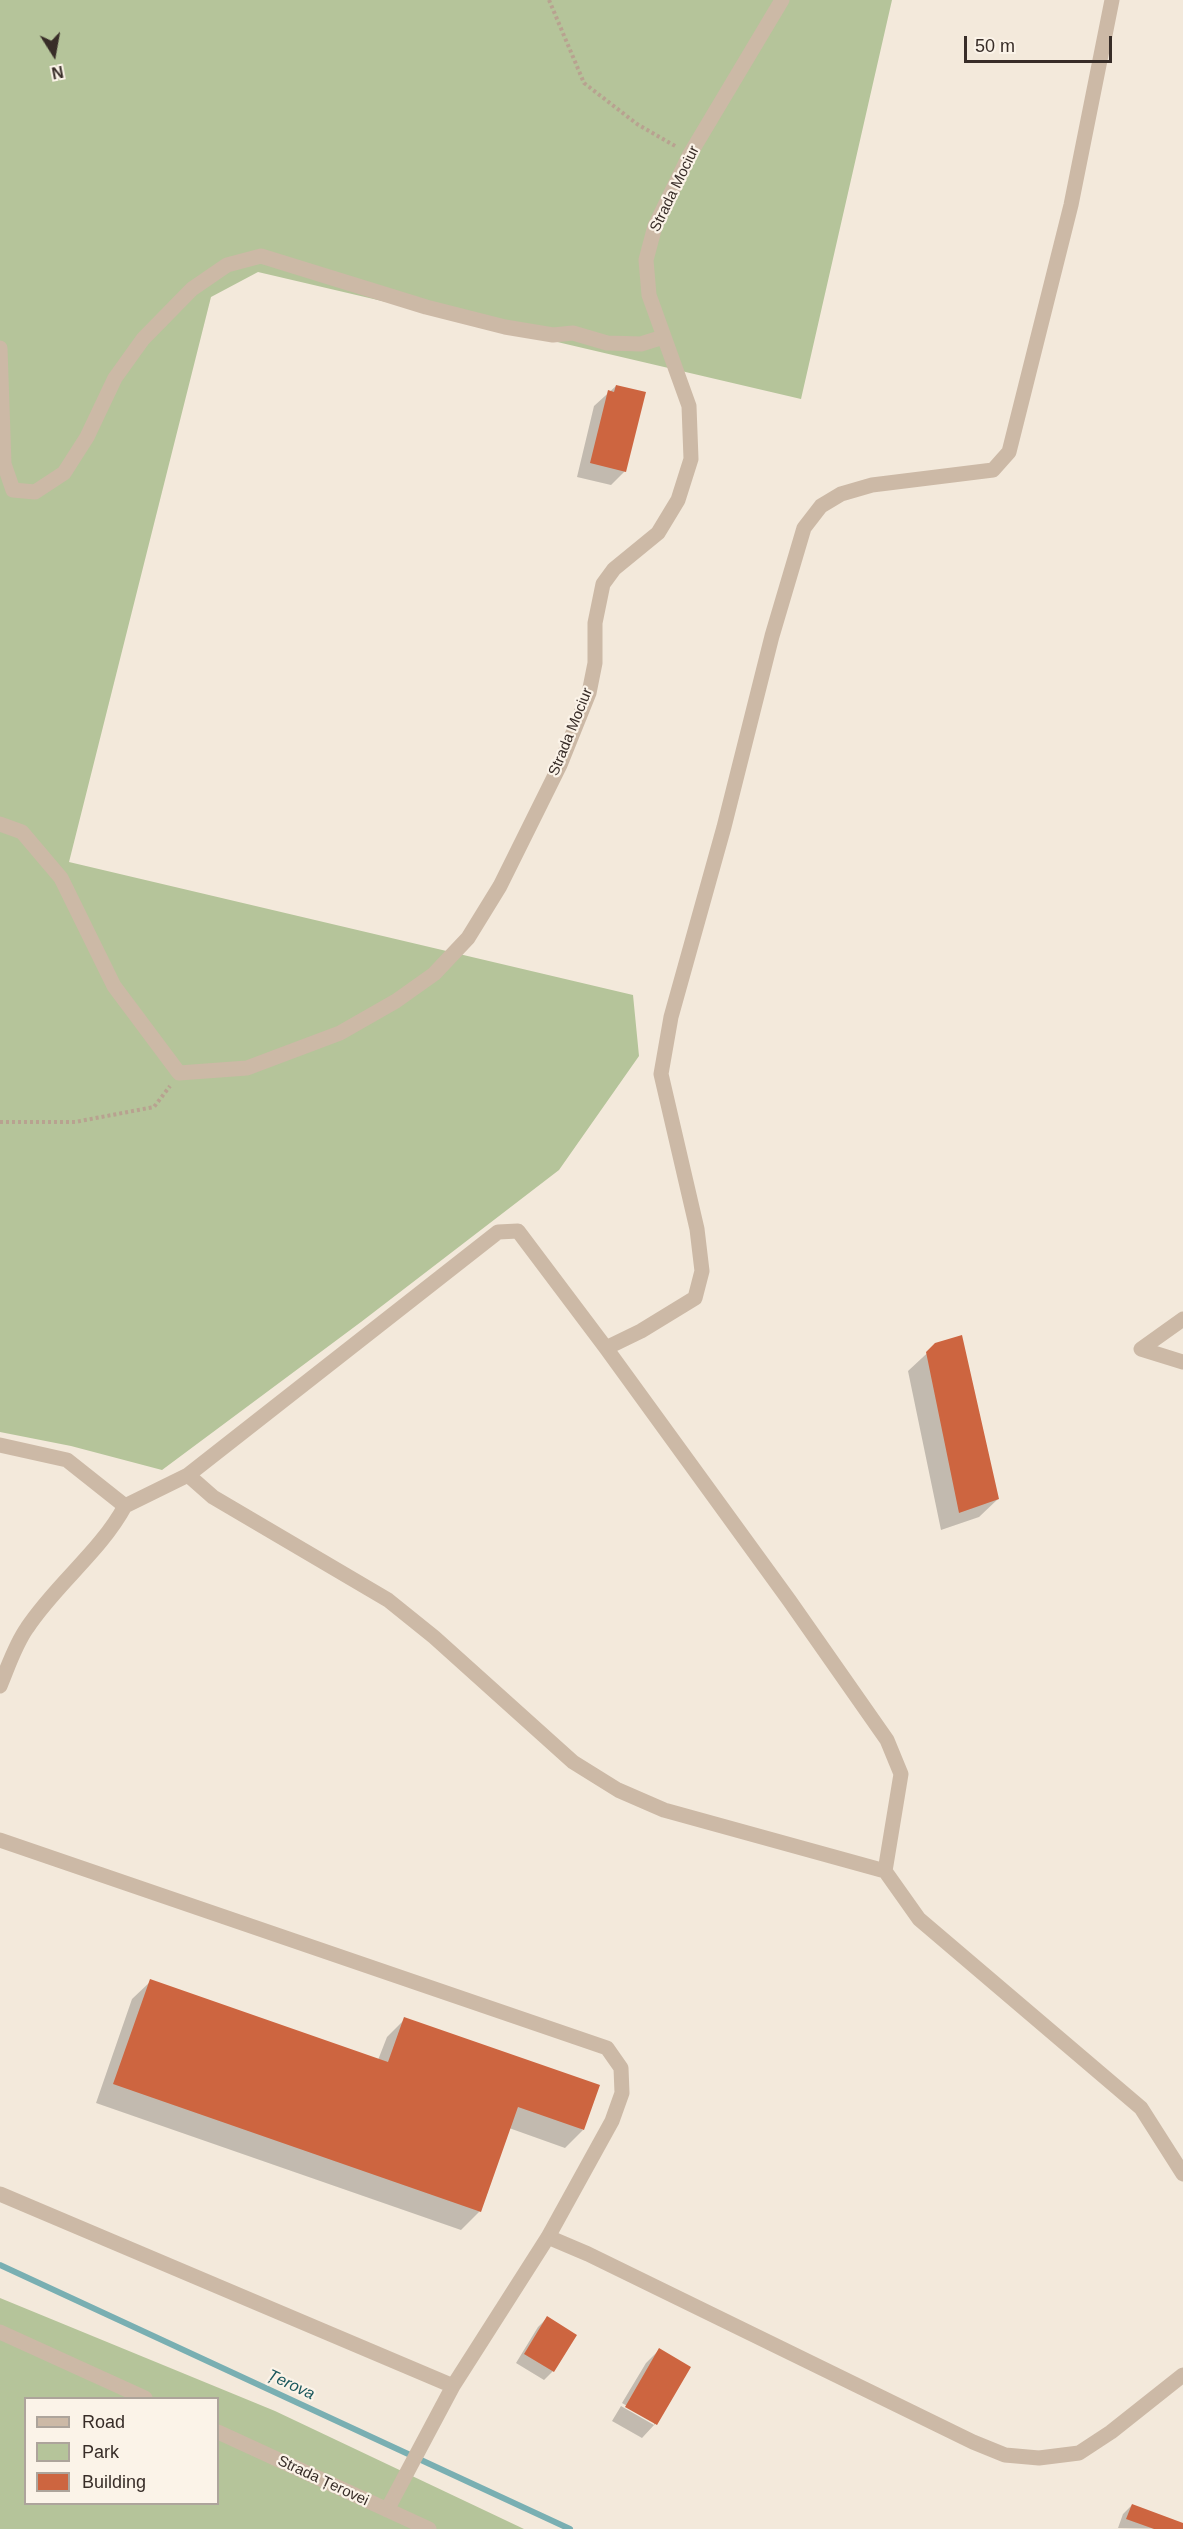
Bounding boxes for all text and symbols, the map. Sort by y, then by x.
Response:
north arrow [24,24,84,84]
scale bar [967,24,1116,62]
text: 50 m [975,36,1015,56]
text: N [50,63,65,82]
street label: Strada Mociur [646,143,704,235]
street label: Strada Mociur [545,685,597,779]
water label: Țerova [264,2366,318,2404]
legend [24,2397,219,2505]
text: Road [82,2412,125,2432]
text: Park [82,2442,119,2462]
street label: Strada Țerovei [275,2452,371,2510]
text: Building [82,2472,146,2492]

